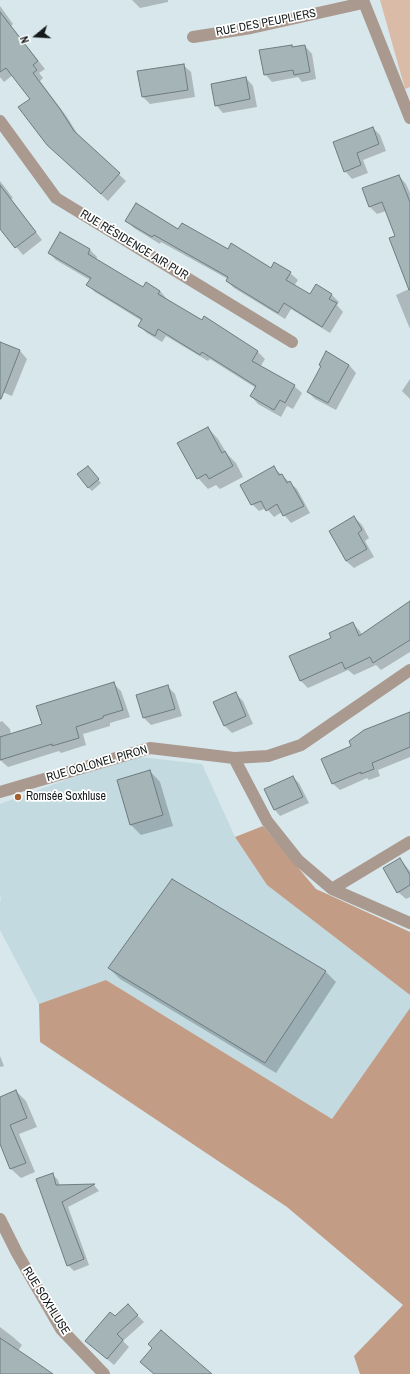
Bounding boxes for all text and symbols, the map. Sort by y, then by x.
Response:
street label: RUE DES PEUPLIERS [215,6,317,40]
north arrow [16,16,56,56]
text: N [17,34,32,45]
street label: RUE RÉSIDENCE AIR PUR [77,207,191,283]
street label: RUE COLONEL PIRON [45,743,149,785]
place label: Romsée Soxhluse [26,790,106,804]
marker: Romsée Soxhluse [13,792,23,802]
street label: RUE SOXHLUSE [19,1264,73,1338]

